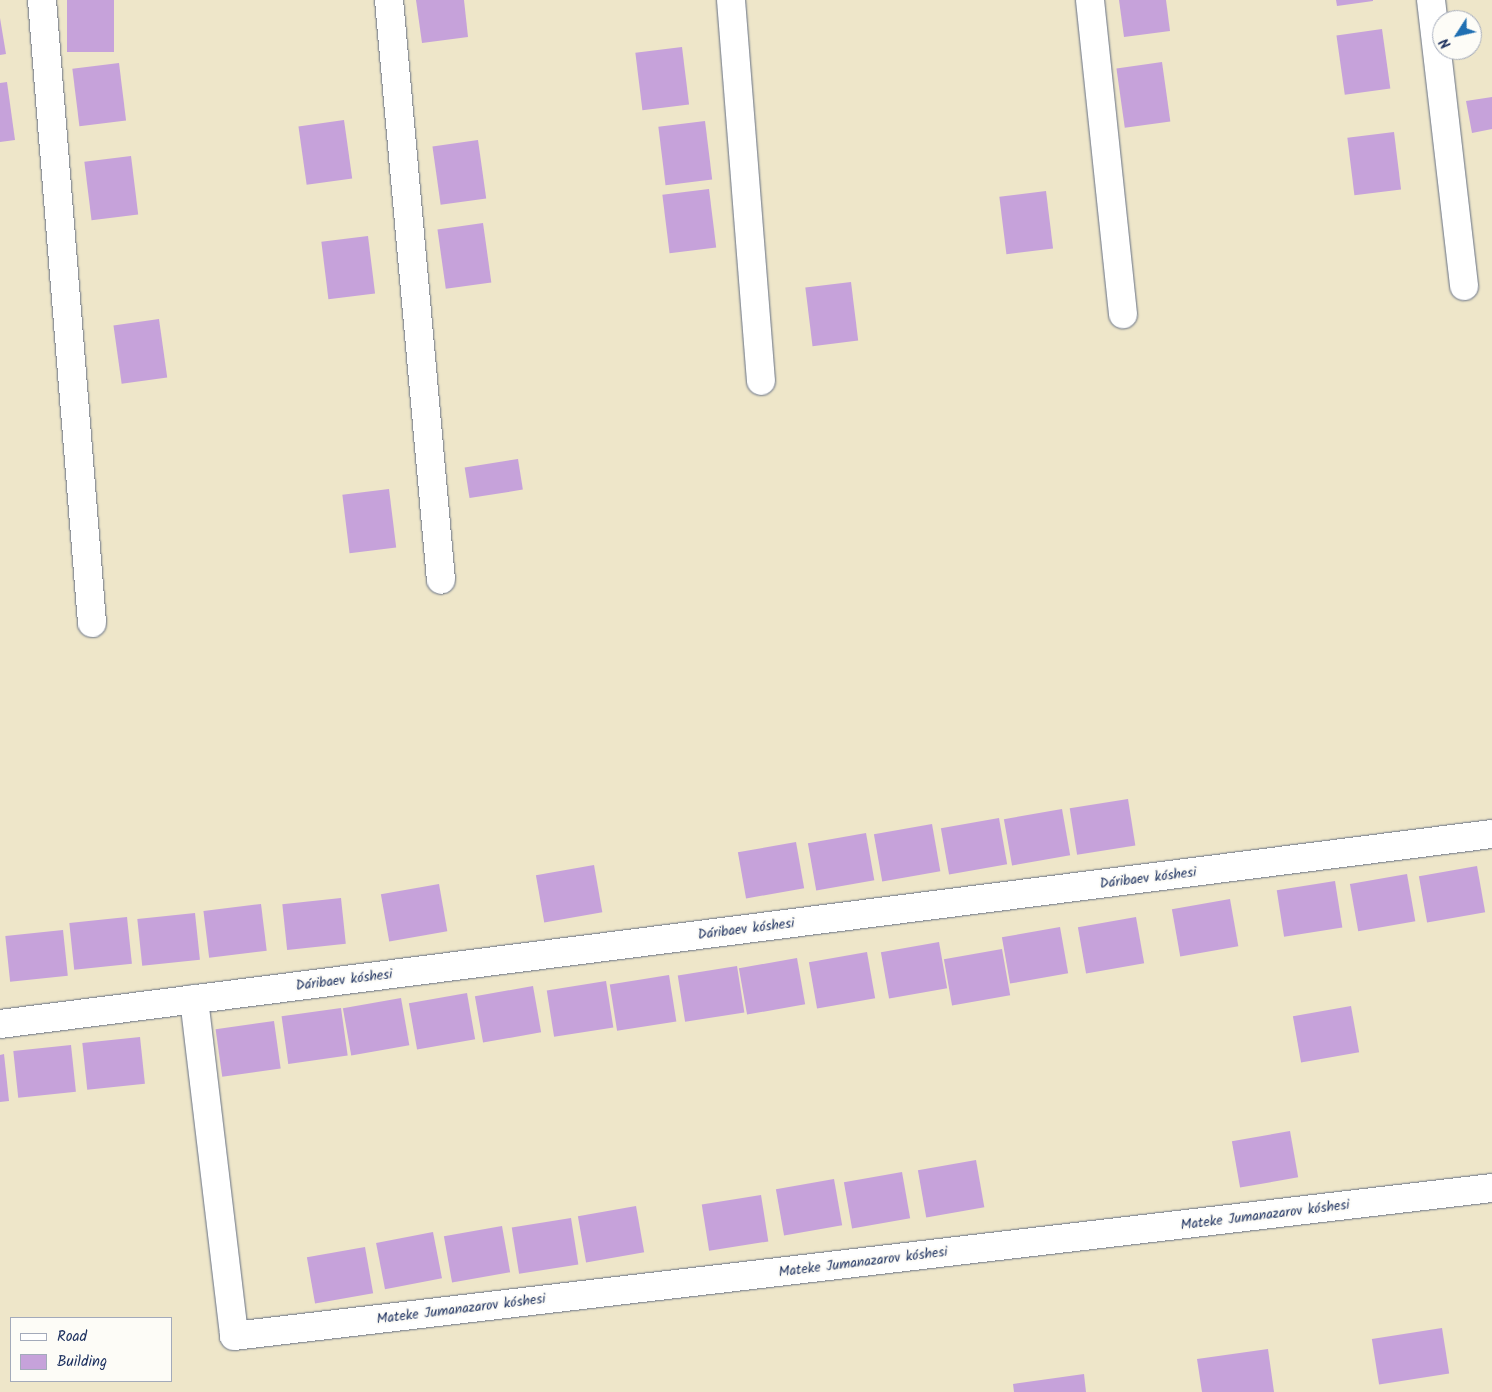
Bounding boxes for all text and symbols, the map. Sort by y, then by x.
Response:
north arrow [1432,10,1482,60]
text: N [1434,33,1457,53]
street label: Dáribaev kóshesi [1099,864,1197,892]
street label: Dáribaev kóshesi [697,915,795,943]
street label: Dáribaev kóshesi [295,966,393,994]
street label: Mateke Jumanazarov kóshesi [1180,1196,1350,1234]
street label: Mateke Jumanazarov kóshesi [778,1243,948,1281]
street label: Mateke Jumanazarov kóshesi [376,1290,546,1328]
legend [10,1317,172,1382]
text: Road [57,1325,87,1349]
text: Building [57,1350,107,1374]

